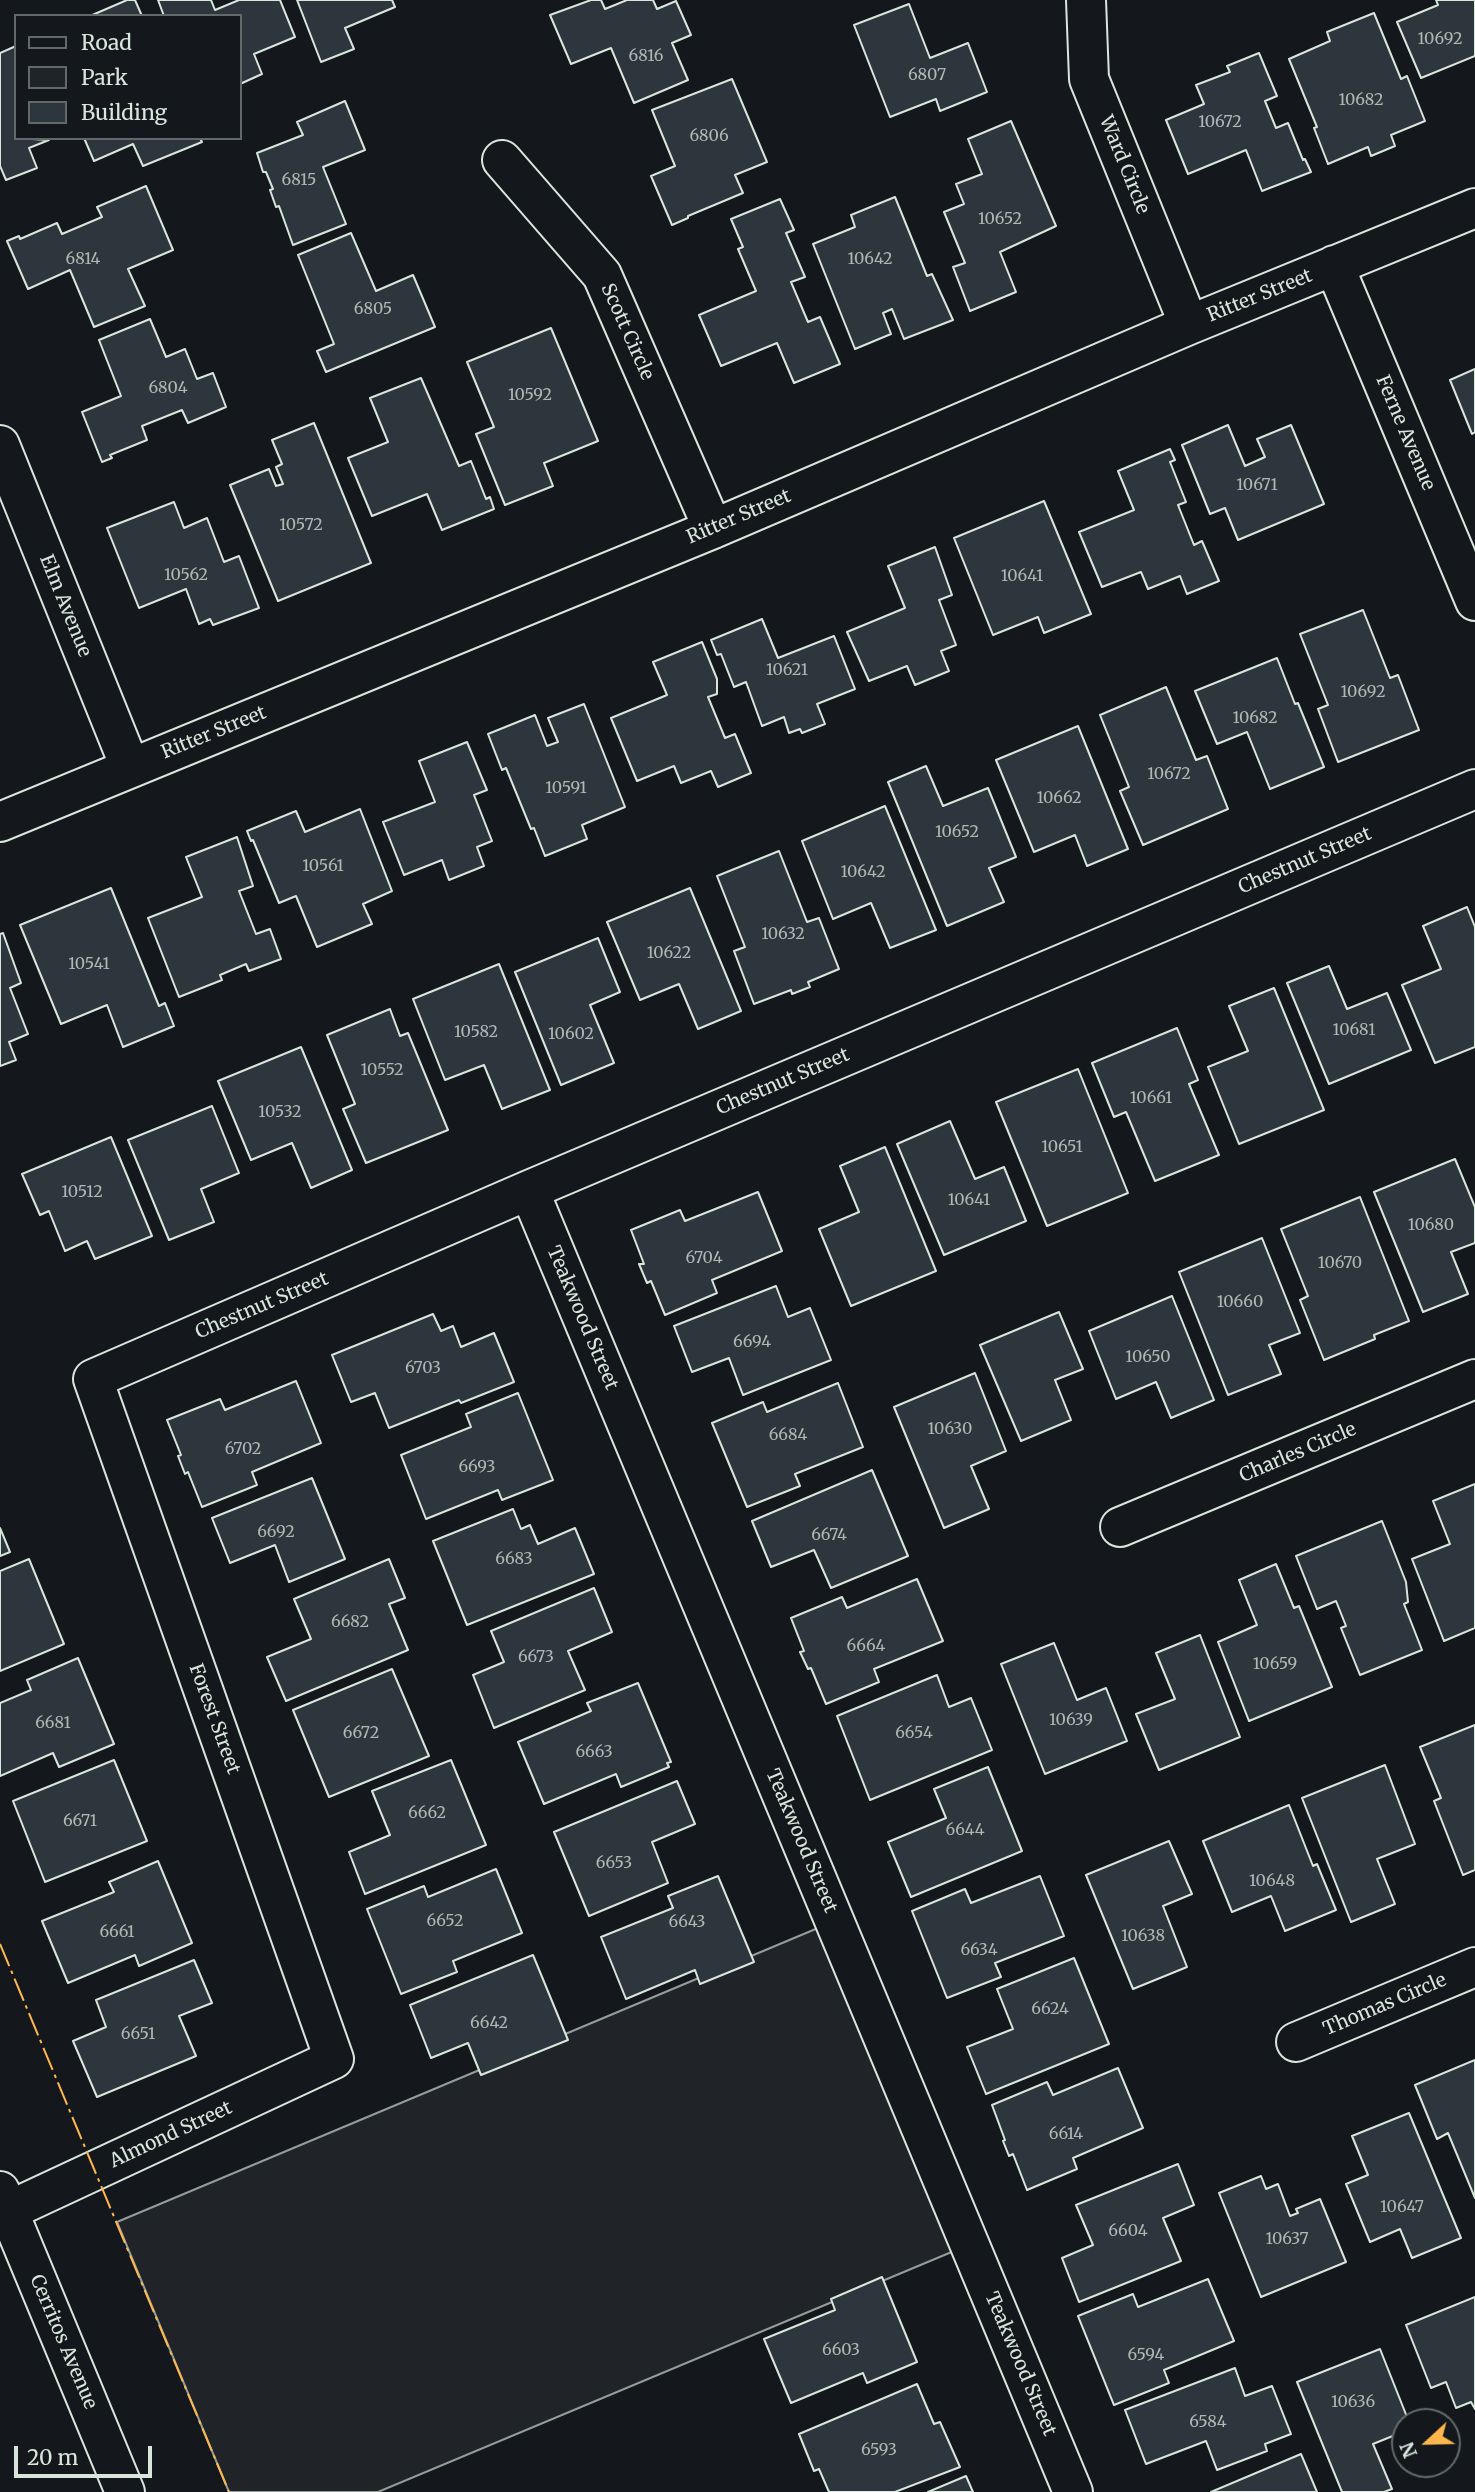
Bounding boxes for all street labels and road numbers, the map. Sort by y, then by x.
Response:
street label: Ward Circle [1094,113,1154,217]
street label: Ritter Street [1204,265,1316,327]
street label: Scott Circle [596,280,658,384]
street label: Ferne Avenue [1370,372,1440,494]
street label: Ritter Street [683,485,795,549]
street label: Elm Avenue [34,552,96,660]
street label: Ritter Street [158,702,270,764]
street label: Chestnut Street [1235,823,1375,899]
street label: Chestnut Street [713,1044,853,1120]
street label: Teakwood Street [541,1243,623,1393]
street label: Chestnut Street [192,1268,332,1344]
street label: Charles Circle [1236,1418,1360,1488]
street label: Forest Street [184,1661,244,1777]
street label: Teakwood Street [760,1766,842,1916]
street label: Thomas Circle [1320,1969,1450,2041]
street label: Almond Street [106,2097,236,2173]
street label: Cerritos Avenue [24,2271,102,2413]
street label: Teakwood Street [979,2289,1061,2439]

